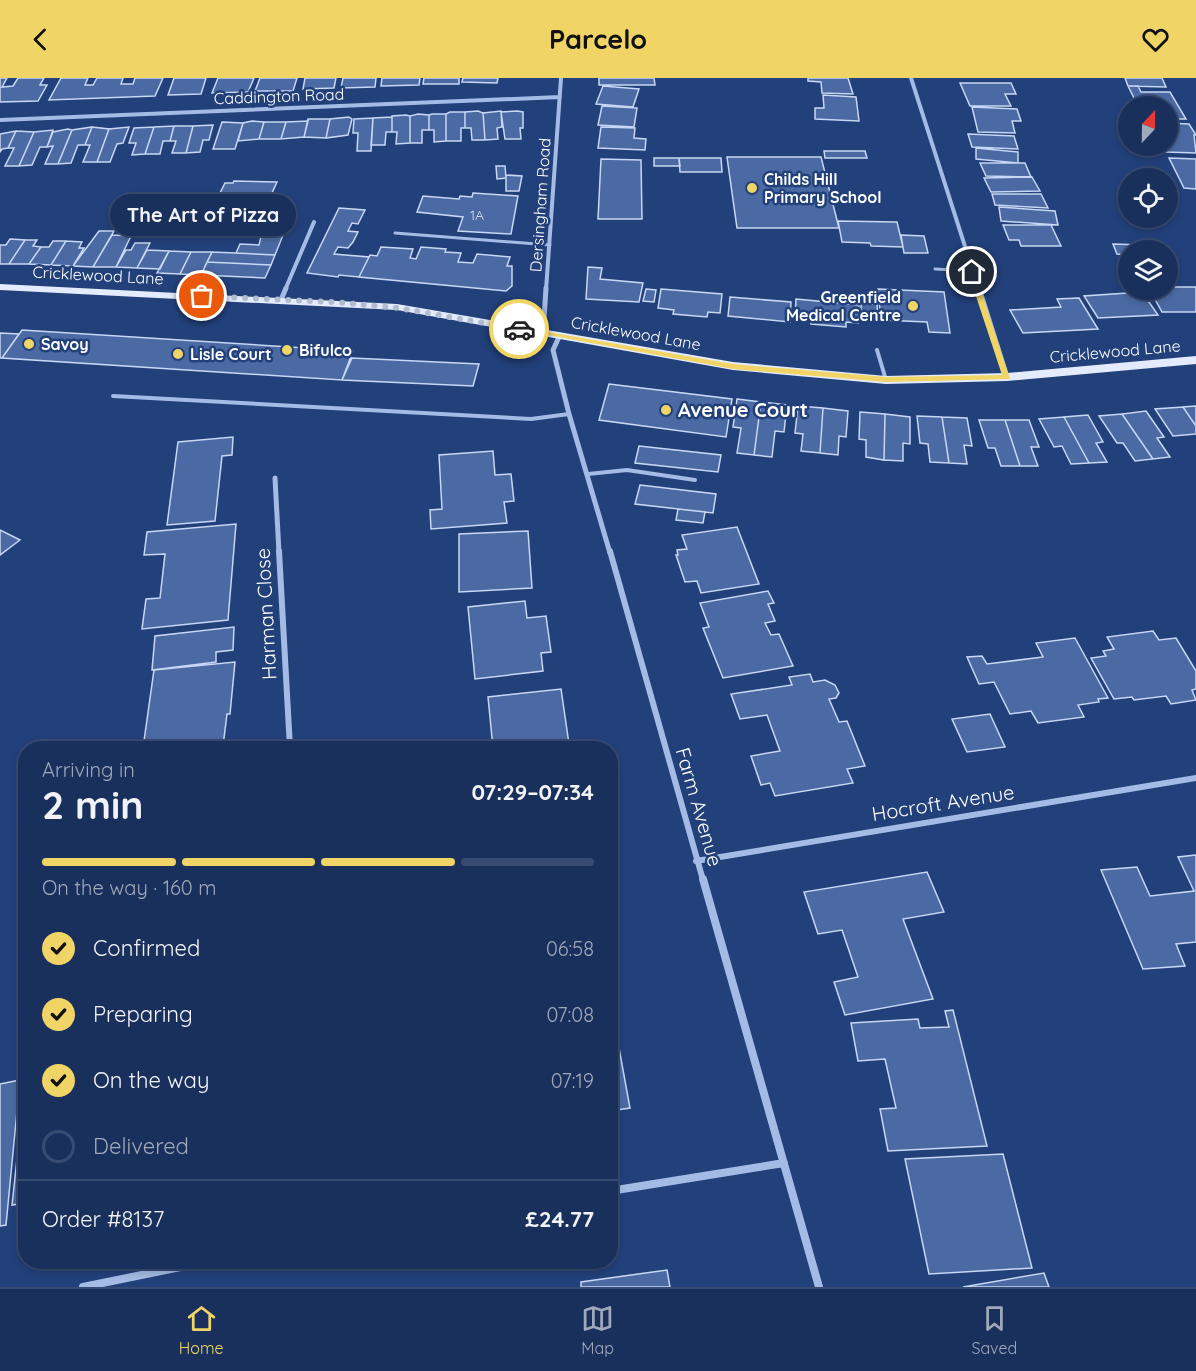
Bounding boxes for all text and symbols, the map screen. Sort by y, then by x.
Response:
text: Parcelo [549,22,647,56]
icon: back [24,23,57,56]
icon: heart [1139,23,1172,56]
street label: Caddington Road [213,84,345,108]
north arrow [1118,96,1178,156]
map controls [1118,96,1178,300]
street label: Dersingham Road [525,137,555,273]
button: locate [1118,168,1178,228]
place label: Childs Hill Primary School [764,169,882,207]
marker: Childs Hill Primary School [745,181,759,195]
callout: The Art of Pizza [109,194,295,236]
text: The Art of Pizza [127,202,279,227]
house number: 1A [470,206,484,224]
button: layers [1118,240,1178,300]
pin [946,246,997,297]
icon: home [955,255,988,288]
street label: Cricklewood Lane [32,262,164,288]
pin [176,270,227,321]
icon: bag [185,279,218,312]
place label: Greenfield Medical Centre [786,287,901,325]
courier [489,299,549,359]
marker: Greenfield Medical Centre [906,299,920,313]
street label: Cricklewood Lane [570,312,702,354]
icon: car [503,313,536,346]
place label: Savoy [41,334,89,354]
street label: Cricklewood Lane [1049,335,1181,367]
marker: Savoy [22,337,36,351]
place label: Bifulco [299,340,352,360]
marker: Bifulco [280,343,294,357]
place label: Lisle Court [190,344,271,364]
marker: Lisle Court [171,347,185,361]
place label: Avenue Court [678,397,808,422]
marker: Avenue Court [659,403,673,417]
street label: Harman Close [250,548,281,681]
street label: Farm Avenue [671,744,728,869]
text: Arriving in [42,757,135,782]
text: 07:29–07:34 [471,778,594,806]
street label: Hocroft Avenue [870,779,1016,826]
text: 2 min [42,780,144,829]
text: On the way · 160 m [42,875,216,900]
icon: check [42,932,75,965]
text: Confirmed [93,934,200,962]
text: 06:58 [546,936,594,961]
icon: check [42,998,75,1031]
text: Preparing [93,1000,193,1028]
text: 07:08 [547,1002,594,1027]
icon: check [42,1064,75,1097]
text: On the way [93,1066,209,1094]
text: 07:19 [551,1068,594,1093]
text: Delivered [93,1132,189,1160]
text: Order #8137 [42,1205,164,1233]
text: £24.77 [525,1205,594,1233]
tab: Home [179,1302,224,1358]
tab: Map [581,1302,614,1358]
tab: Saved [972,1302,1017,1358]

